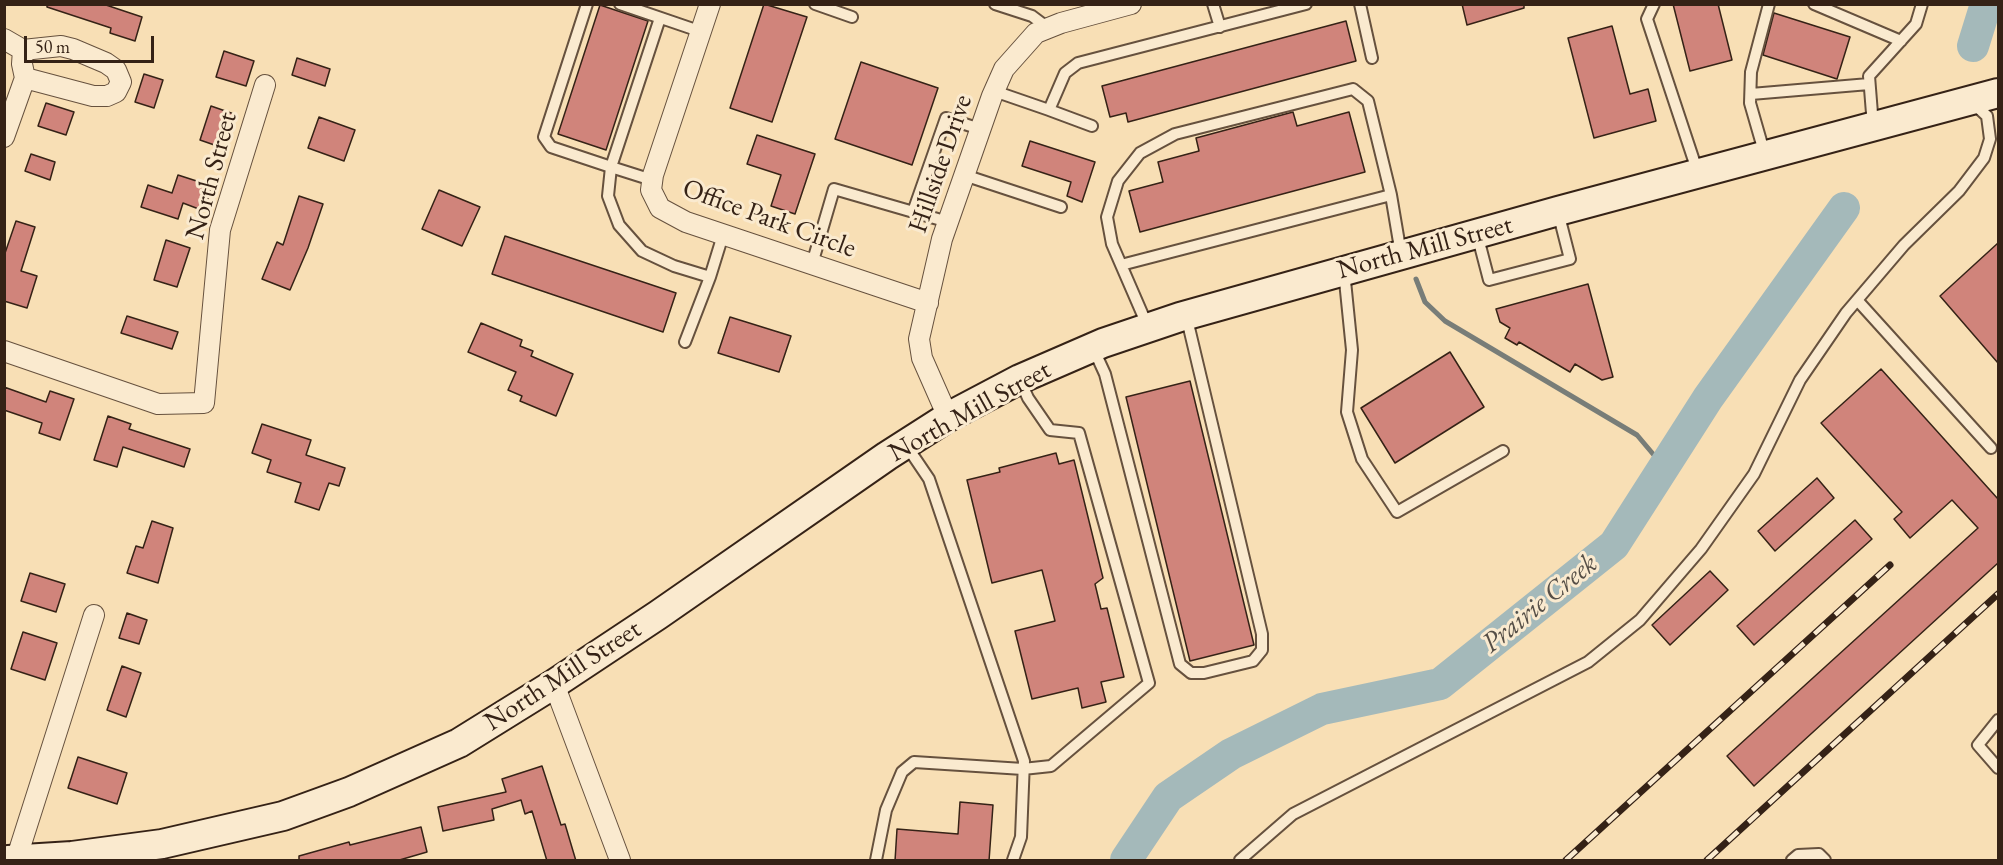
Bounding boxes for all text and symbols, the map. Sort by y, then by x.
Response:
scale bar [27,24,158,62]
text: 50 m [35,35,70,58]
street label: Hillside Drive [902,91,980,237]
street label: North Street [179,109,245,243]
street label: Office Park Circle [678,173,860,265]
street label: North Mill Street [1334,209,1516,287]
street label: North Mill Street [883,354,1057,470]
water label: Prairie Creek [1475,547,1605,661]
street label: North Mill Street [479,613,647,739]

